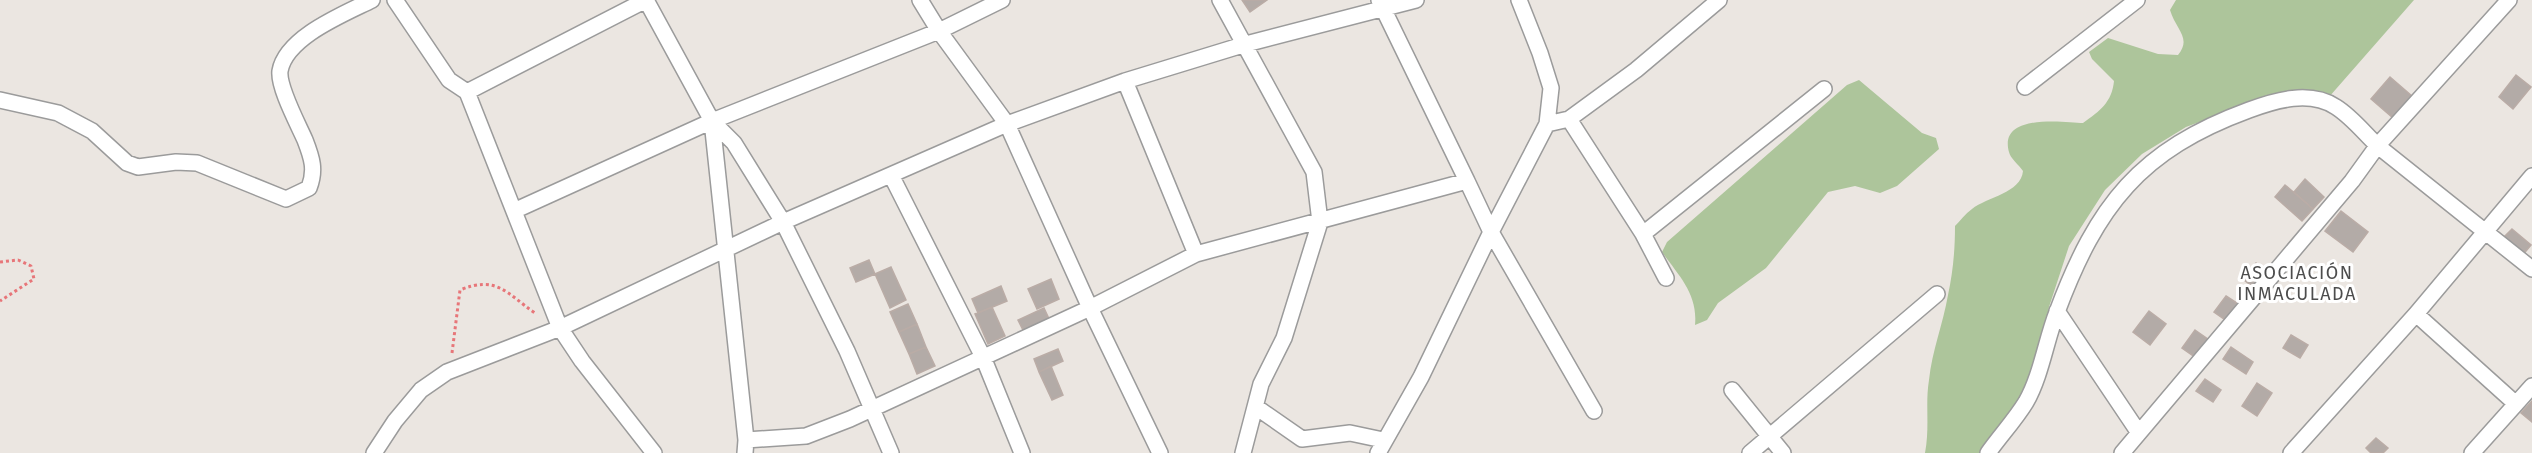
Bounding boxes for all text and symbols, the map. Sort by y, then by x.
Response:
district label: ASOCIACIÓN INMACULADA [2237,262,2357,305]

